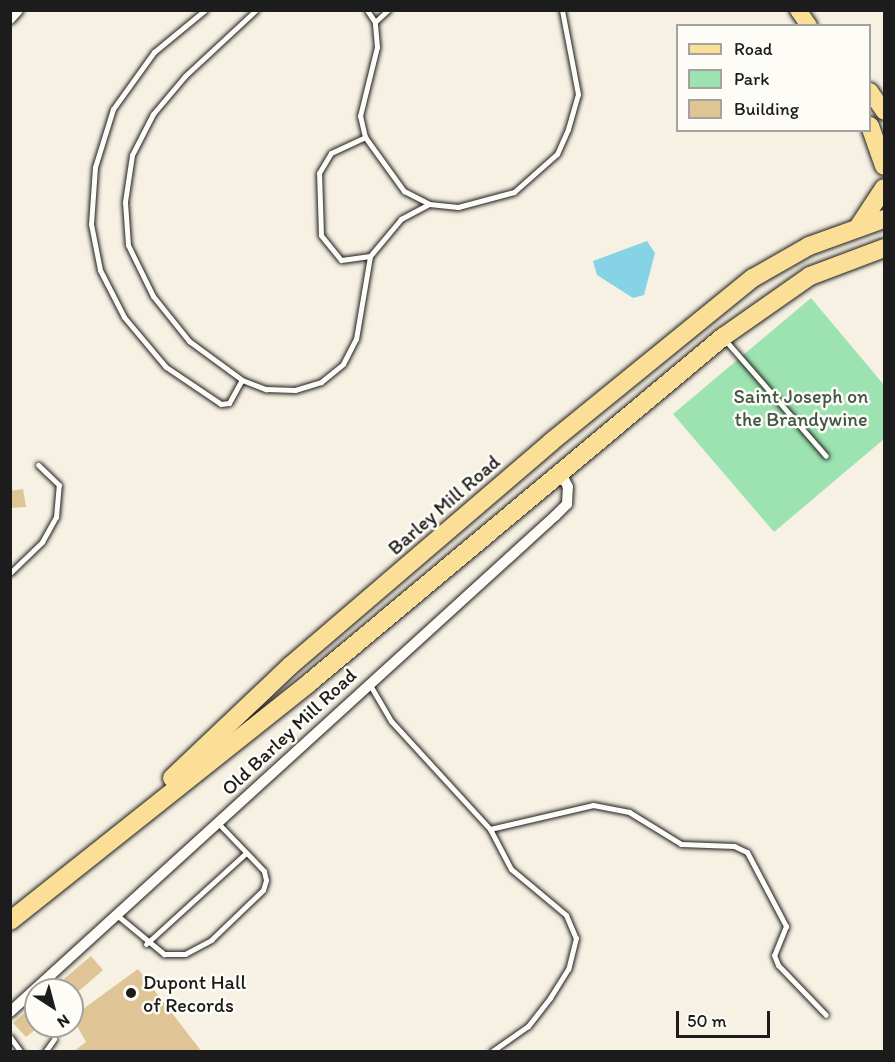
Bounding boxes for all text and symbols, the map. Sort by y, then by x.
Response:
legend [676,24,871,132]
text: Road [734,38,773,60]
text: Park [734,68,769,90]
text: Building [734,98,799,120]
park label: Saint Joseph on the Brandywine [734,384,868,431]
street label: Barley Mill Road [383,450,505,560]
street label: Old Barley Mill Road [217,663,361,801]
place label: Dupont Hall of Records [143,970,246,1017]
north arrow [24,978,84,1038]
marker: Dupont Hall of Records [124,986,138,1000]
scale bar [679,999,774,1037]
text: N [54,1010,74,1032]
text: 50 m [687,1010,727,1032]

